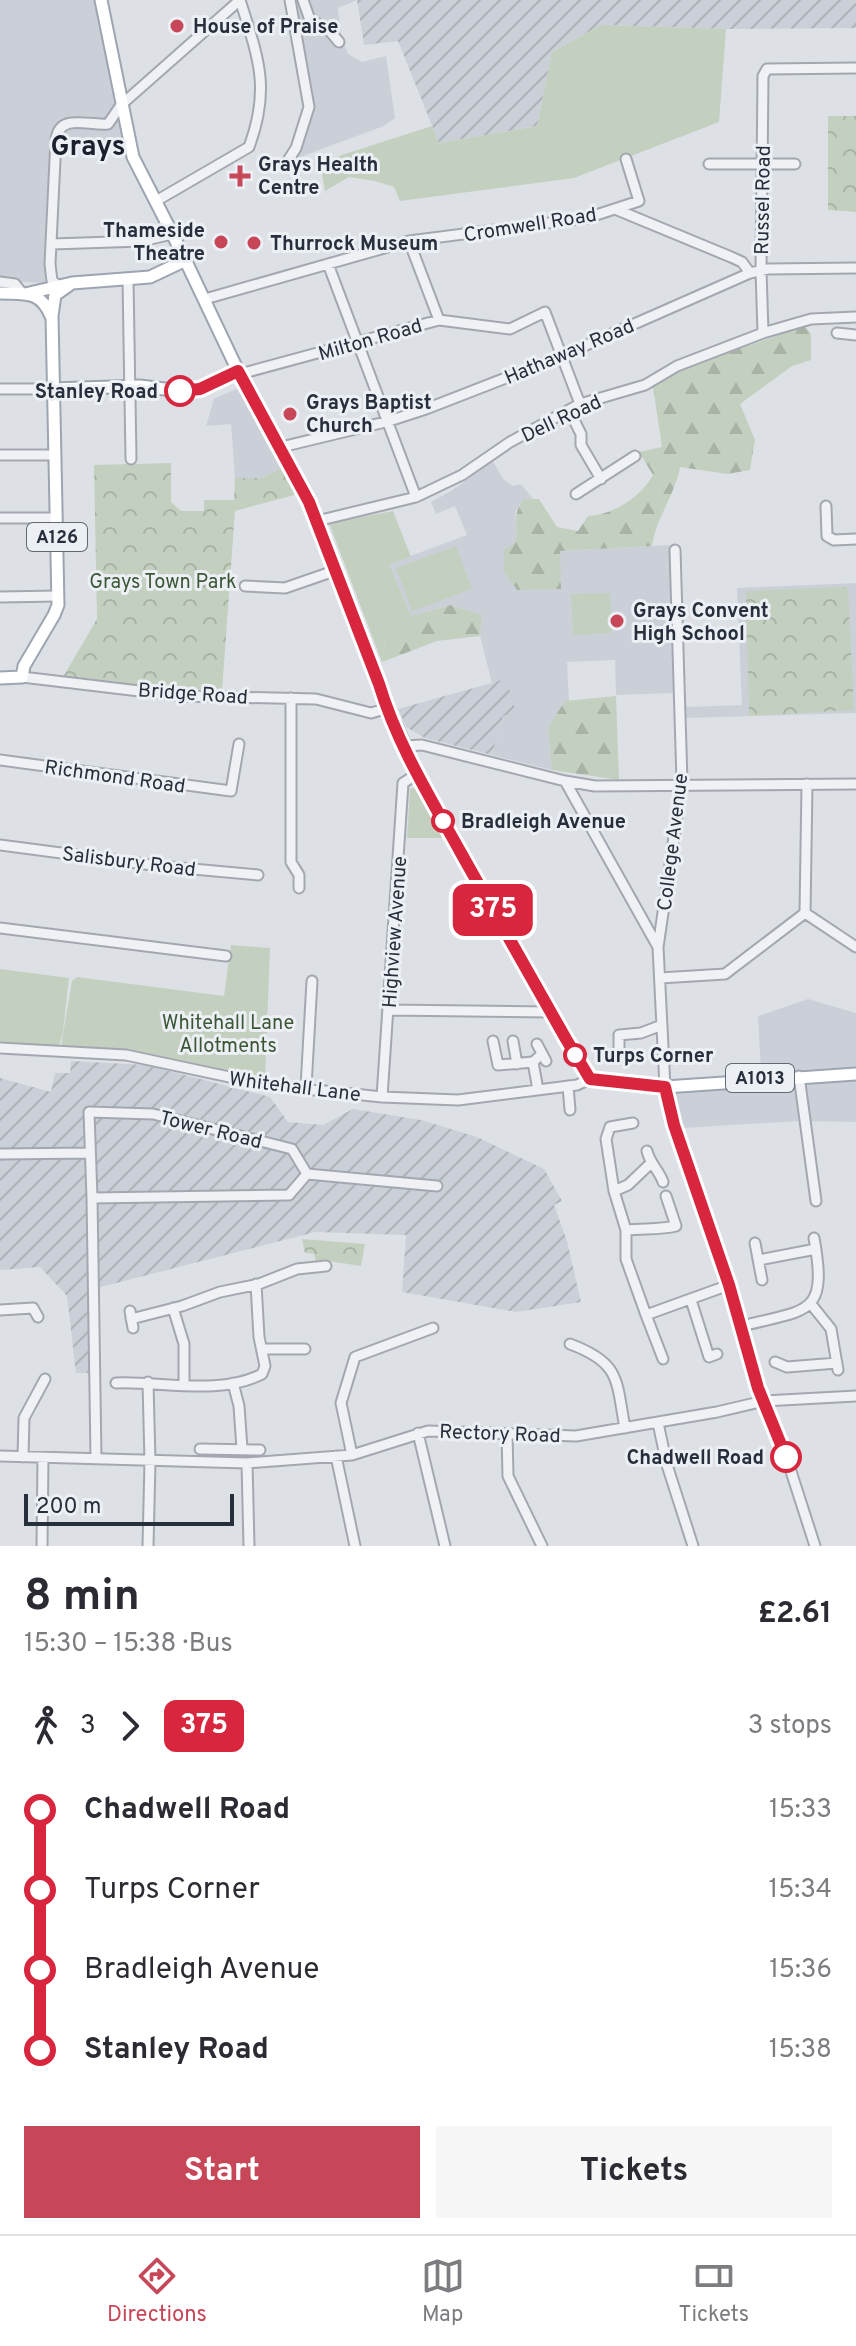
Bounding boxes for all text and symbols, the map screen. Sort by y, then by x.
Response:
place label: House of Praise [193,15,338,41]
marker: House of Praise [168,17,186,35]
district label: Grays [51,130,126,166]
street label: Russel Road [750,145,778,255]
place label: Grays Health Centre [258,153,378,202]
marker: Grays Health Centre [229,165,251,187]
street label: Cromwell Road [462,203,599,249]
place label: Thameside Theatre [103,219,205,268]
place label: Thurrock Museum [270,232,438,258]
marker: Thameside Theatre [212,233,230,251]
marker: Thurrock Museum [245,234,263,252]
street label: Milton Road [315,314,426,368]
street label: Hathaway Road [501,314,639,392]
marker: Stanley Road [165,376,195,406]
place label: Stanley Road [35,380,158,406]
street label: Dell Road [518,390,606,450]
place label: Grays Baptist Church [306,391,432,440]
marker: Grays Baptist Church [281,405,299,423]
road number: A126 [27,523,87,551]
park label: Grays Town Park [89,570,237,596]
place label: Grays Convent High School [633,599,769,648]
marker: Grays Convent High School [608,612,626,630]
street label: Bridge Road [137,678,249,712]
street label: Richmond Road [43,755,187,801]
street label: College Avenue [653,772,695,913]
marker: Bradleigh Avenue [432,810,454,832]
place label: Bradleigh Avenue [461,810,626,836]
street label: Salisbury Road [60,842,197,884]
street label: Highview Avenue [378,855,414,1009]
line badge: 375 [447,884,539,936]
text: 375 [469,892,517,928]
park label: Whitehall Lane Allotments [162,1011,294,1060]
marker: Turps Corner [564,1044,586,1066]
place label: Turps Corner [593,1044,714,1070]
road number: A1013 [726,1064,794,1092]
street label: Whitehall Lane [227,1067,362,1109]
street label: Tower Road [157,1106,264,1156]
street label: Rectory Road [439,1420,561,1450]
marker: Chadwell Road [771,1442,801,1472]
place label: Chadwell Road [627,1446,764,1472]
scale bar [24,1490,234,1526]
text: 200 m [36,1494,101,1521]
text: 8 min [24,1570,140,1626]
text: £2.61 [758,1596,832,1633]
text: 15:30 – 15:38 · Bus [24,1628,233,1661]
icon: walk [24,1704,68,1748]
icon: forward [108,1704,152,1748]
text: 375 [180,1708,228,1744]
text: 3 [80,1710,96,1743]
text: 3 stops [748,1710,832,1743]
text: Chadwell Road [84,1792,290,1829]
text: 15:33 [769,1794,832,1827]
text: Turps Corner [84,1872,260,1909]
text: 15:34 [769,1874,832,1907]
text: Bradleigh Avenue [84,1952,319,1989]
text: 15:36 [769,1954,832,1987]
text: Stanley Road [84,2032,269,2069]
text: 15:38 [769,2034,832,2067]
button: Start [24,2126,420,2218]
button: Tickets [436,2126,832,2218]
tab: Directions [107,2254,207,2329]
tab: Map [421,2254,465,2329]
tab: Tickets [679,2254,749,2329]

